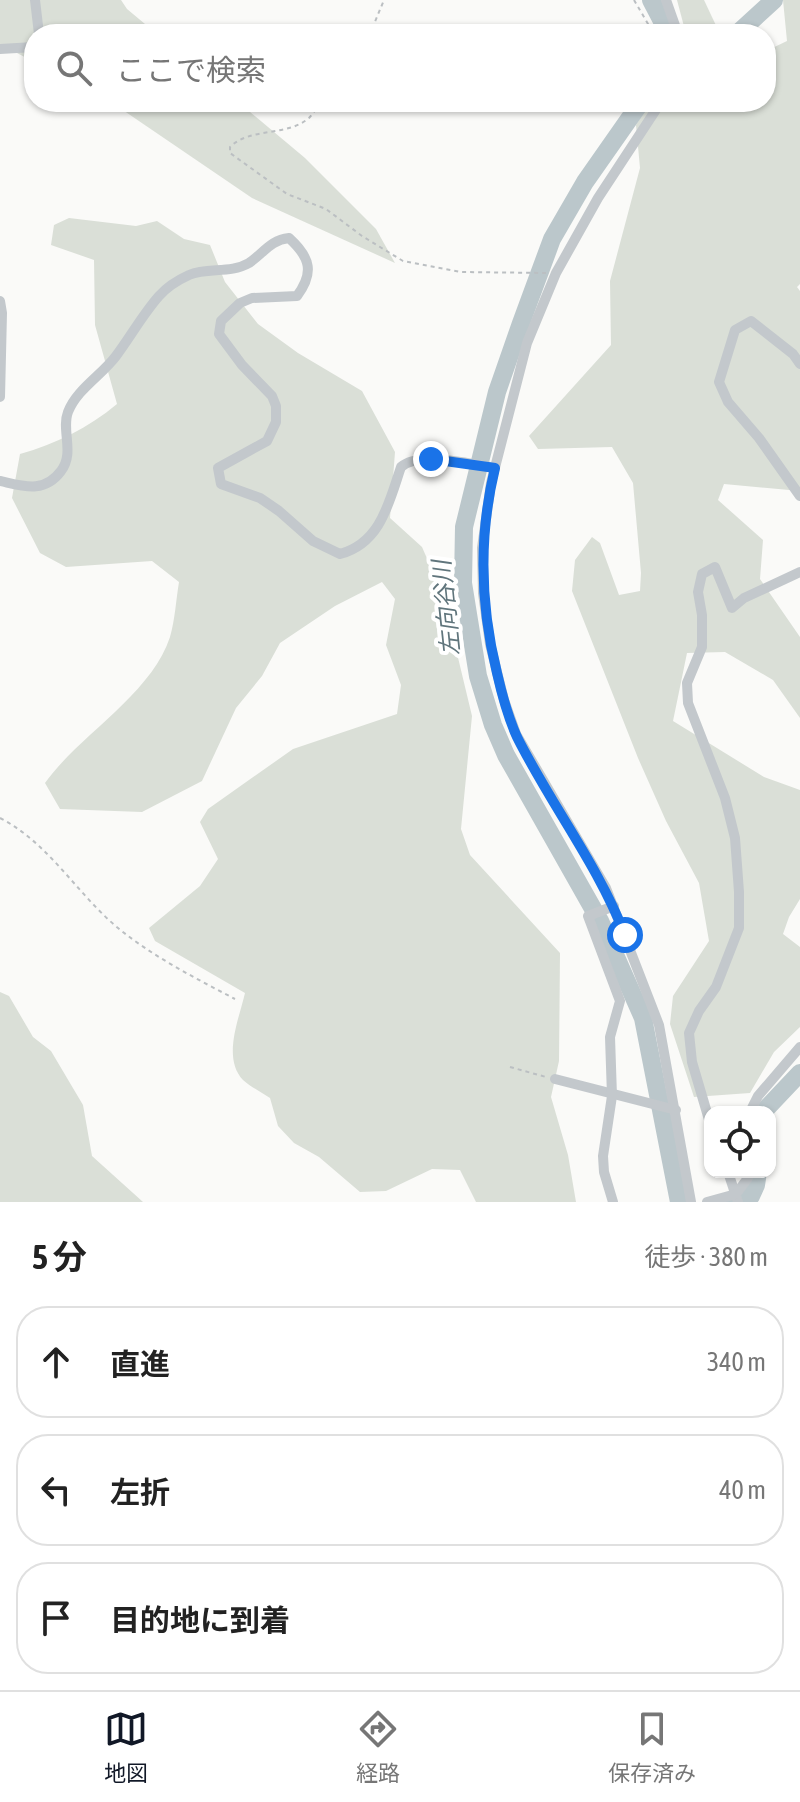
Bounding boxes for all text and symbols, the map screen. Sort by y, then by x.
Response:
search box [24,24,776,112]
icon: search [52,46,96,90]
text: ここで検索 [116,53,266,87]
route end [413,441,449,477]
water label: 左向谷川 [427,556,464,657]
route start [607,917,643,953]
map controls [704,1106,776,1178]
button: locate [704,1106,776,1178]
text: 5 分 [32,1237,87,1276]
text: 徒歩 · 380 m [644,1242,768,1272]
icon: ahead [34,1340,78,1384]
text: 直進 [110,1347,170,1381]
text: 340 m [707,1347,766,1377]
icon: left [34,1468,78,1512]
text: 左折 [110,1475,170,1509]
text: 40 m [719,1475,766,1505]
icon: arrive [34,1596,78,1640]
text: 目的地に到着 [110,1603,290,1637]
tab: 地図 [104,1707,148,1787]
tab: 経路 [356,1707,400,1787]
tab: 保存済み [608,1707,696,1787]

